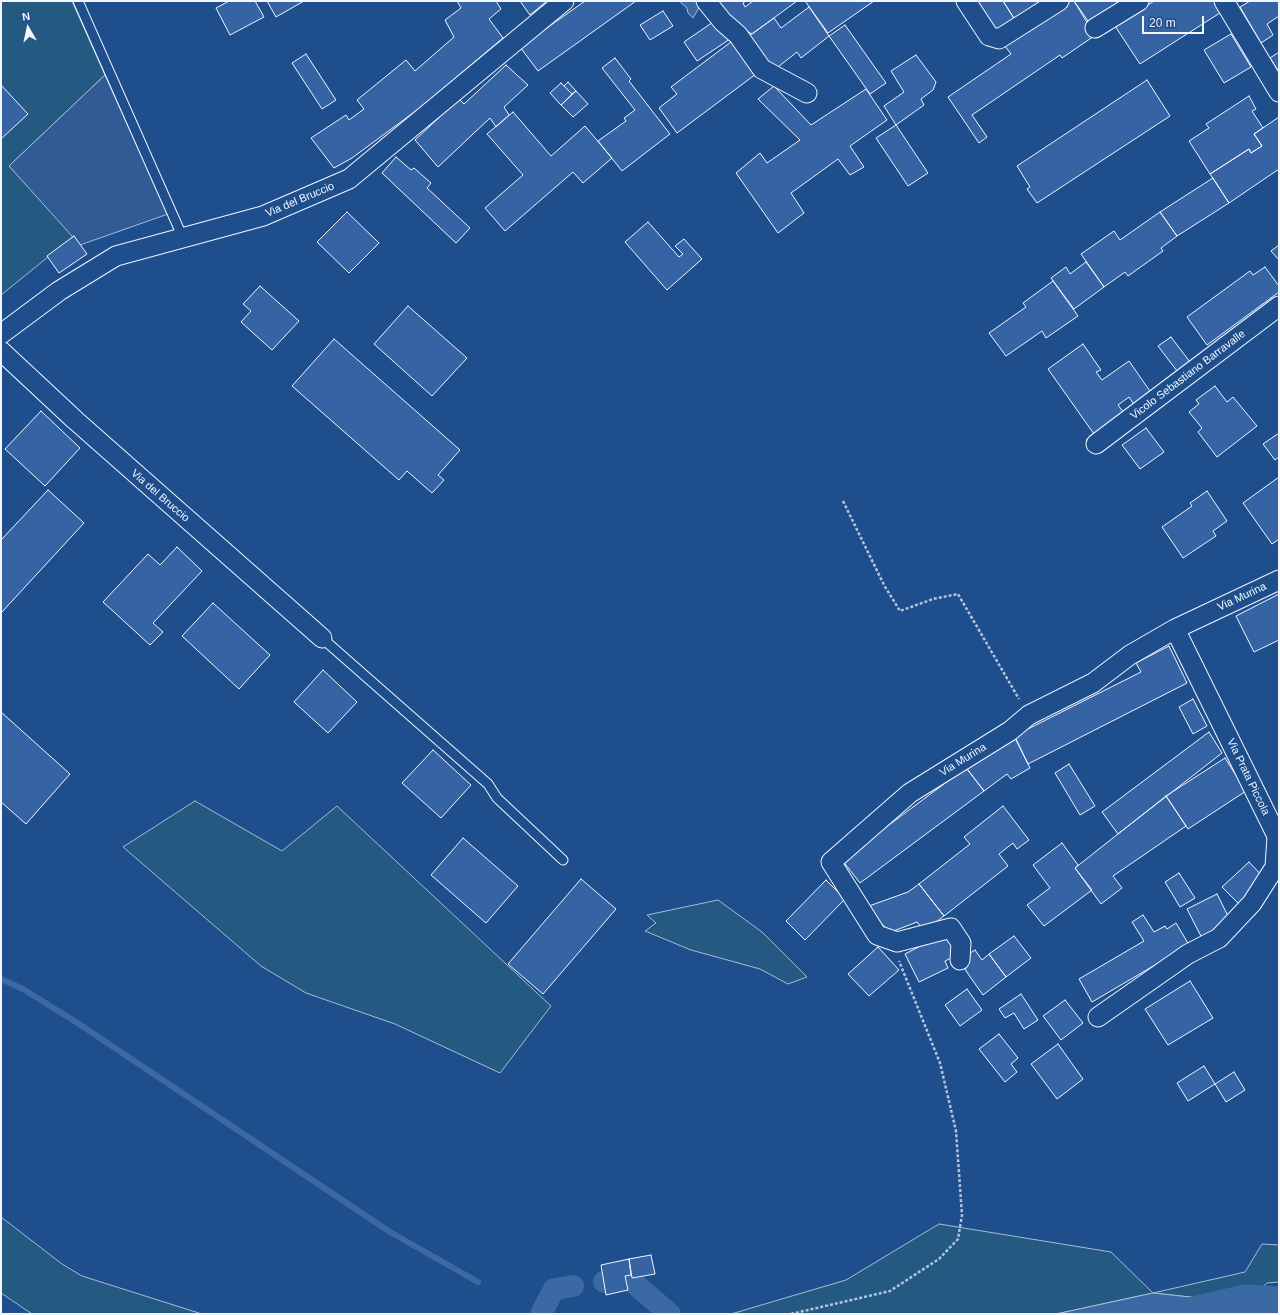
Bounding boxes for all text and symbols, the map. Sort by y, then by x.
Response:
north arrow [8,8,48,48]
scale bar [1144,8,1206,34]
text: N [21,10,31,23]
text: 20 m [1149,16,1176,30]
street label: Via del Bruccio [264,180,336,220]
street label: Vicolo Sebastiano Barravalle [1128,327,1248,423]
street label: Via del Bruccio [128,467,192,525]
street label: Via Murina [1215,580,1269,614]
street label: Via Prata Piccola [1224,737,1272,817]
street label: Via Murina [937,741,989,779]

